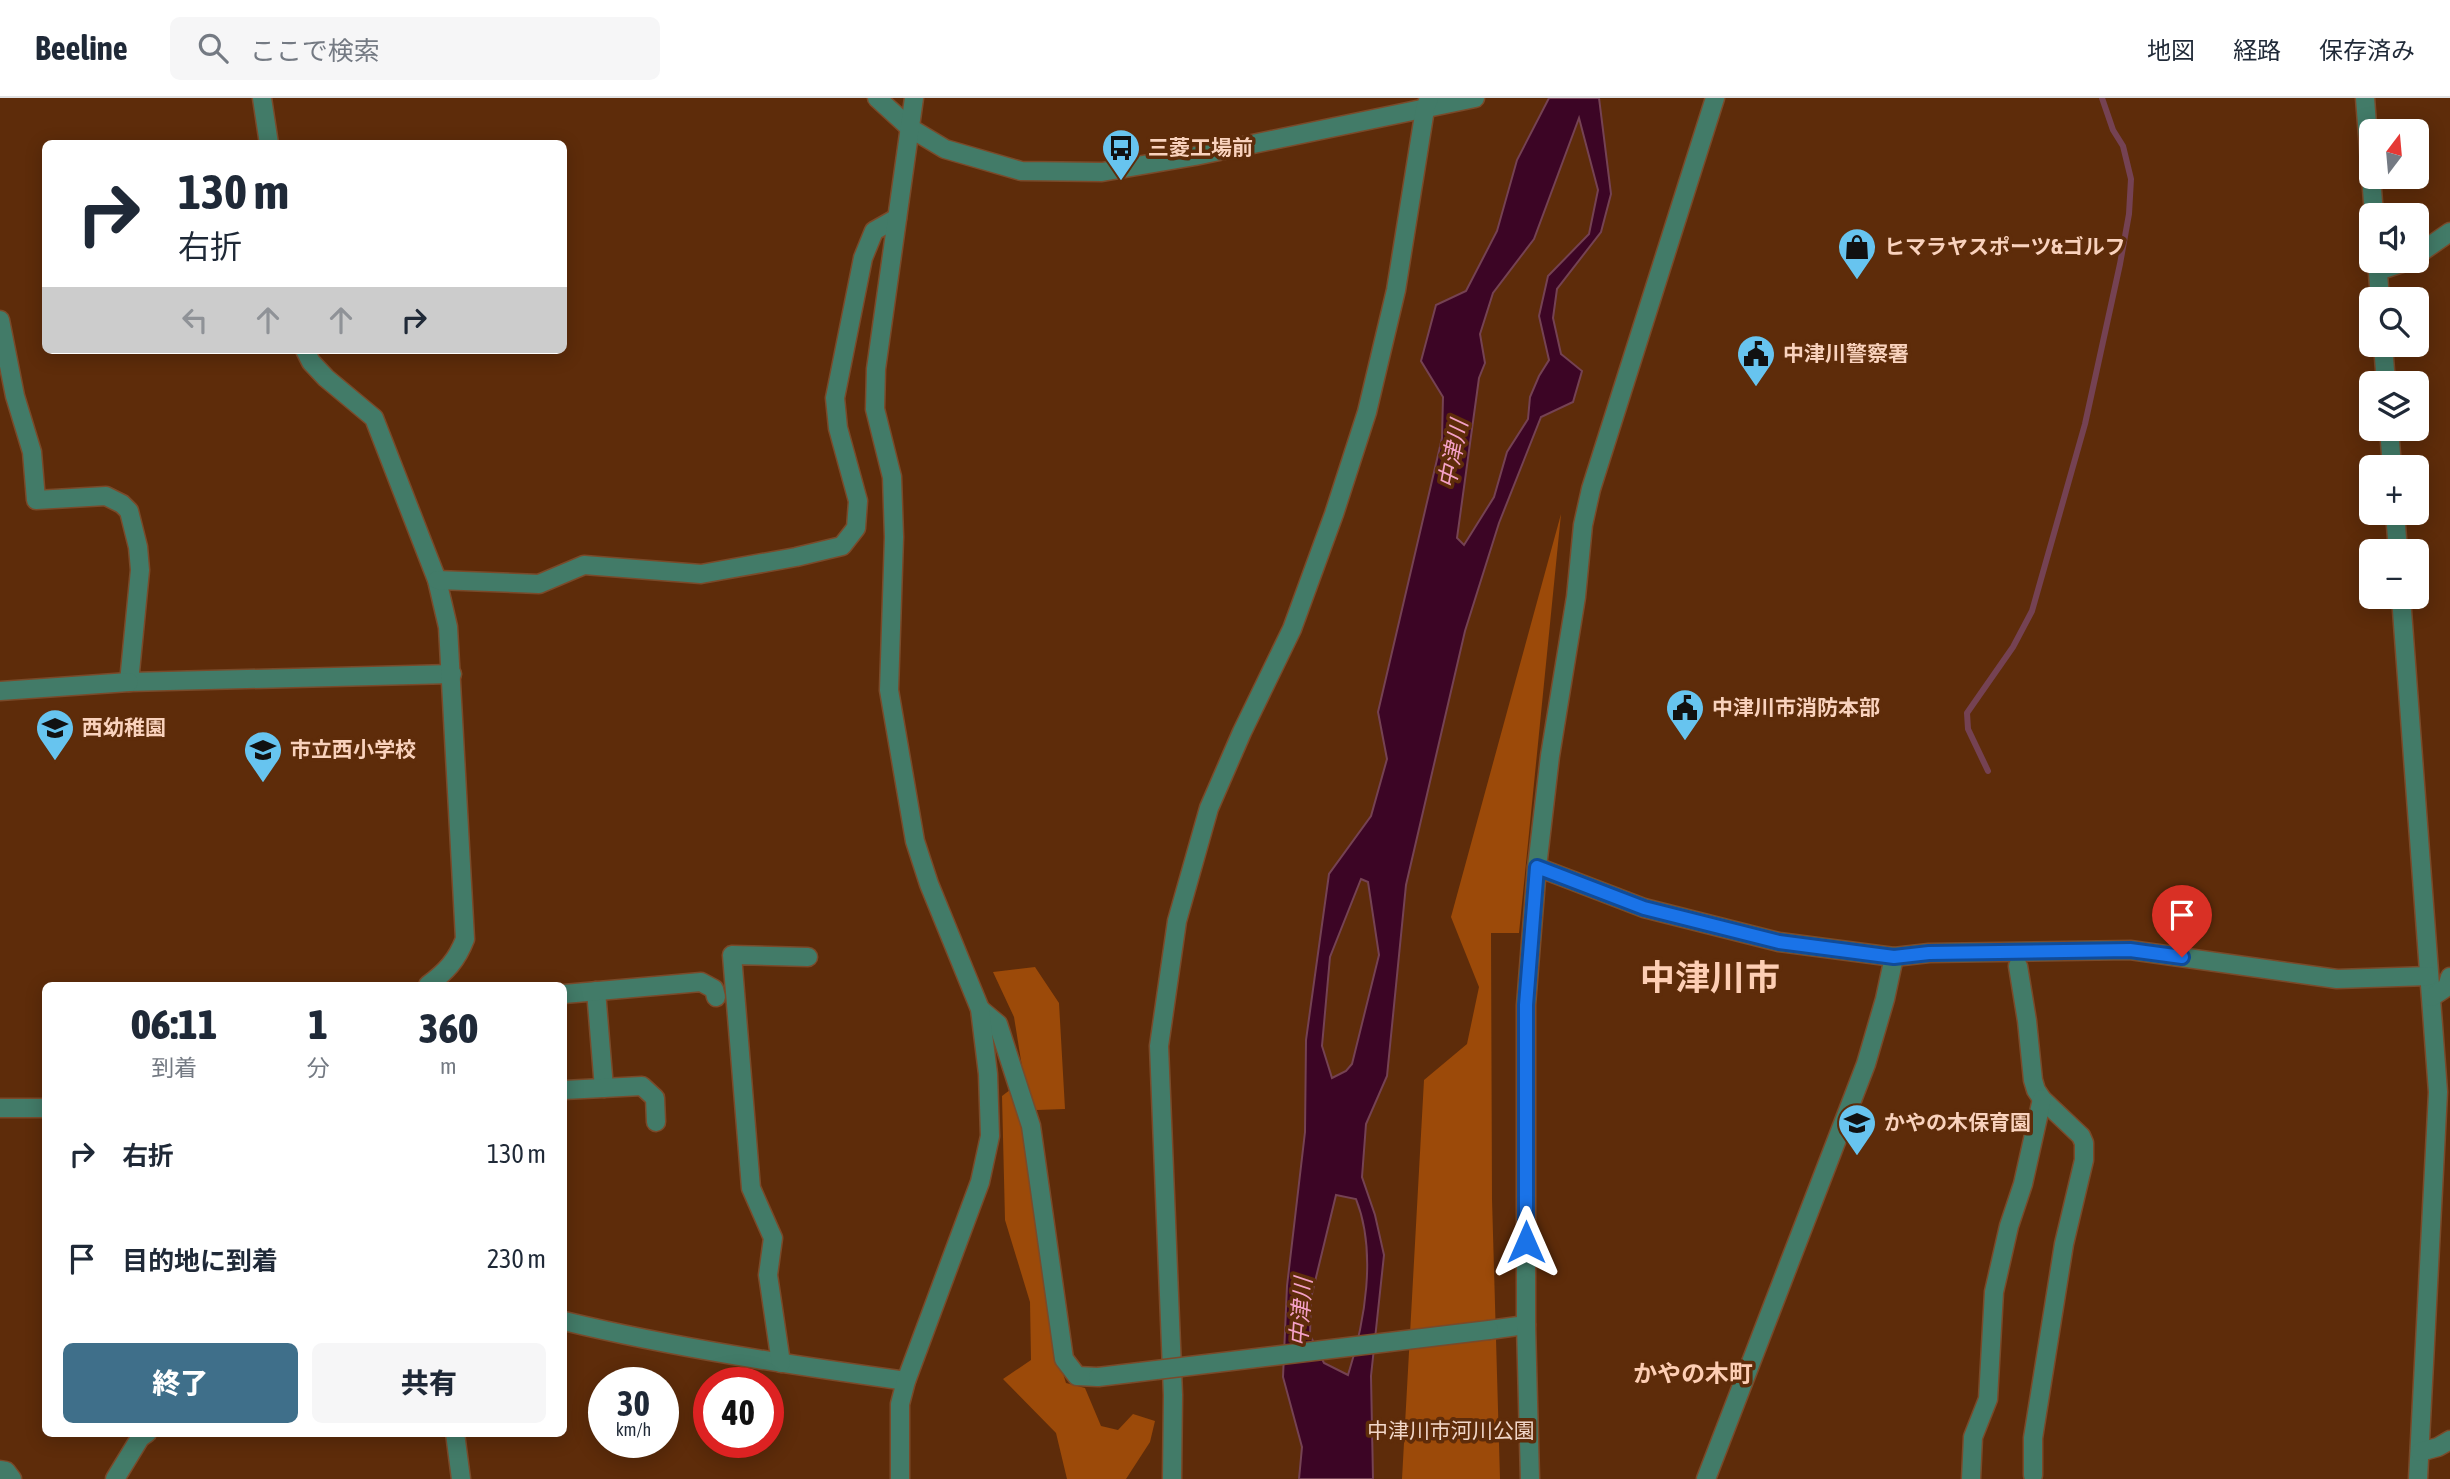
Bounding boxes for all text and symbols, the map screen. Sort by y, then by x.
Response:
search box [170,17,660,80]
text: Beeline [35,29,128,67]
icon: search [194,29,232,67]
text: ここで検索 [250,36,380,66]
text: 地図 [2147,37,2195,64]
text: 経路 [2233,37,2281,64]
text: 保存済み [2319,37,2415,64]
north arrow [2359,119,2429,189]
map controls [2359,119,2429,609]
bus stop icon: 三菱工場前 [1100,127,1142,182]
place label: 三菱工場前 [1148,135,1253,159]
text: 130 m [178,163,289,219]
icon: right [63,168,154,259]
button: sound [2359,203,2429,273]
shop icon: ヒマラヤスポーツ&ゴルフ [1836,226,1878,281]
text: 右折 [178,228,242,265]
place label: ヒマラヤスポーツ&ゴルフ [1884,234,2126,258]
button: search [2359,287,2429,357]
icon: left [176,301,214,339]
icon: ahead [249,301,287,339]
icon: ahead [322,301,360,339]
icon: right [395,301,433,339]
public building icon: 中津川警察署 [1735,333,1777,388]
place label: 中津川警察署 [1783,341,1909,365]
button: layers [2359,371,2429,441]
water label: 中津川 [1434,415,1473,490]
button: + [2359,455,2429,525]
button: − [2359,539,2429,609]
public building icon: 中津川市消防本部 [1664,687,1706,742]
place label: 中津川市消防本部 [1712,695,1880,719]
school or university icon: 西幼稚園 [34,707,76,762]
place label: 西幼稚園 [82,715,166,739]
school or university icon: 市立西小学校 [242,729,284,784]
place label: 市立西小学校 [290,737,416,761]
pin [2152,885,2212,957]
icon: arrive [2163,896,2201,934]
district label: 中津川市 [1640,957,1780,997]
text: 06:11 [131,1000,218,1048]
text: 1 [308,1000,328,1048]
text: 360 [419,1004,478,1052]
text: m [440,1053,457,1079]
text: 到着 [151,1055,197,1081]
text: 分 [307,1055,330,1081]
school or university icon: かやの木保育園 [1836,1102,1878,1157]
place label: かやの木保育園 [1884,1110,2031,1134]
icon: right [63,1135,101,1173]
text: 130 m [487,1139,546,1169]
text: 右折 [122,1141,174,1171]
position arrow [1489,1205,1563,1279]
icon: arrive [63,1240,101,1278]
text: 230 m [487,1244,546,1274]
text: 目的地に到着 [122,1246,278,1276]
water label: 中津川 [1286,1274,1317,1347]
button: 終了 [63,1343,298,1423]
button: 共有 [312,1343,546,1423]
district label: かやの木町 [1633,1360,1753,1387]
speed limit sign: 40 [693,1367,784,1458]
text: 30 [617,1383,650,1423]
park label: 中津川市河川公園 [1367,1418,1535,1442]
text: km/h [616,1419,651,1440]

